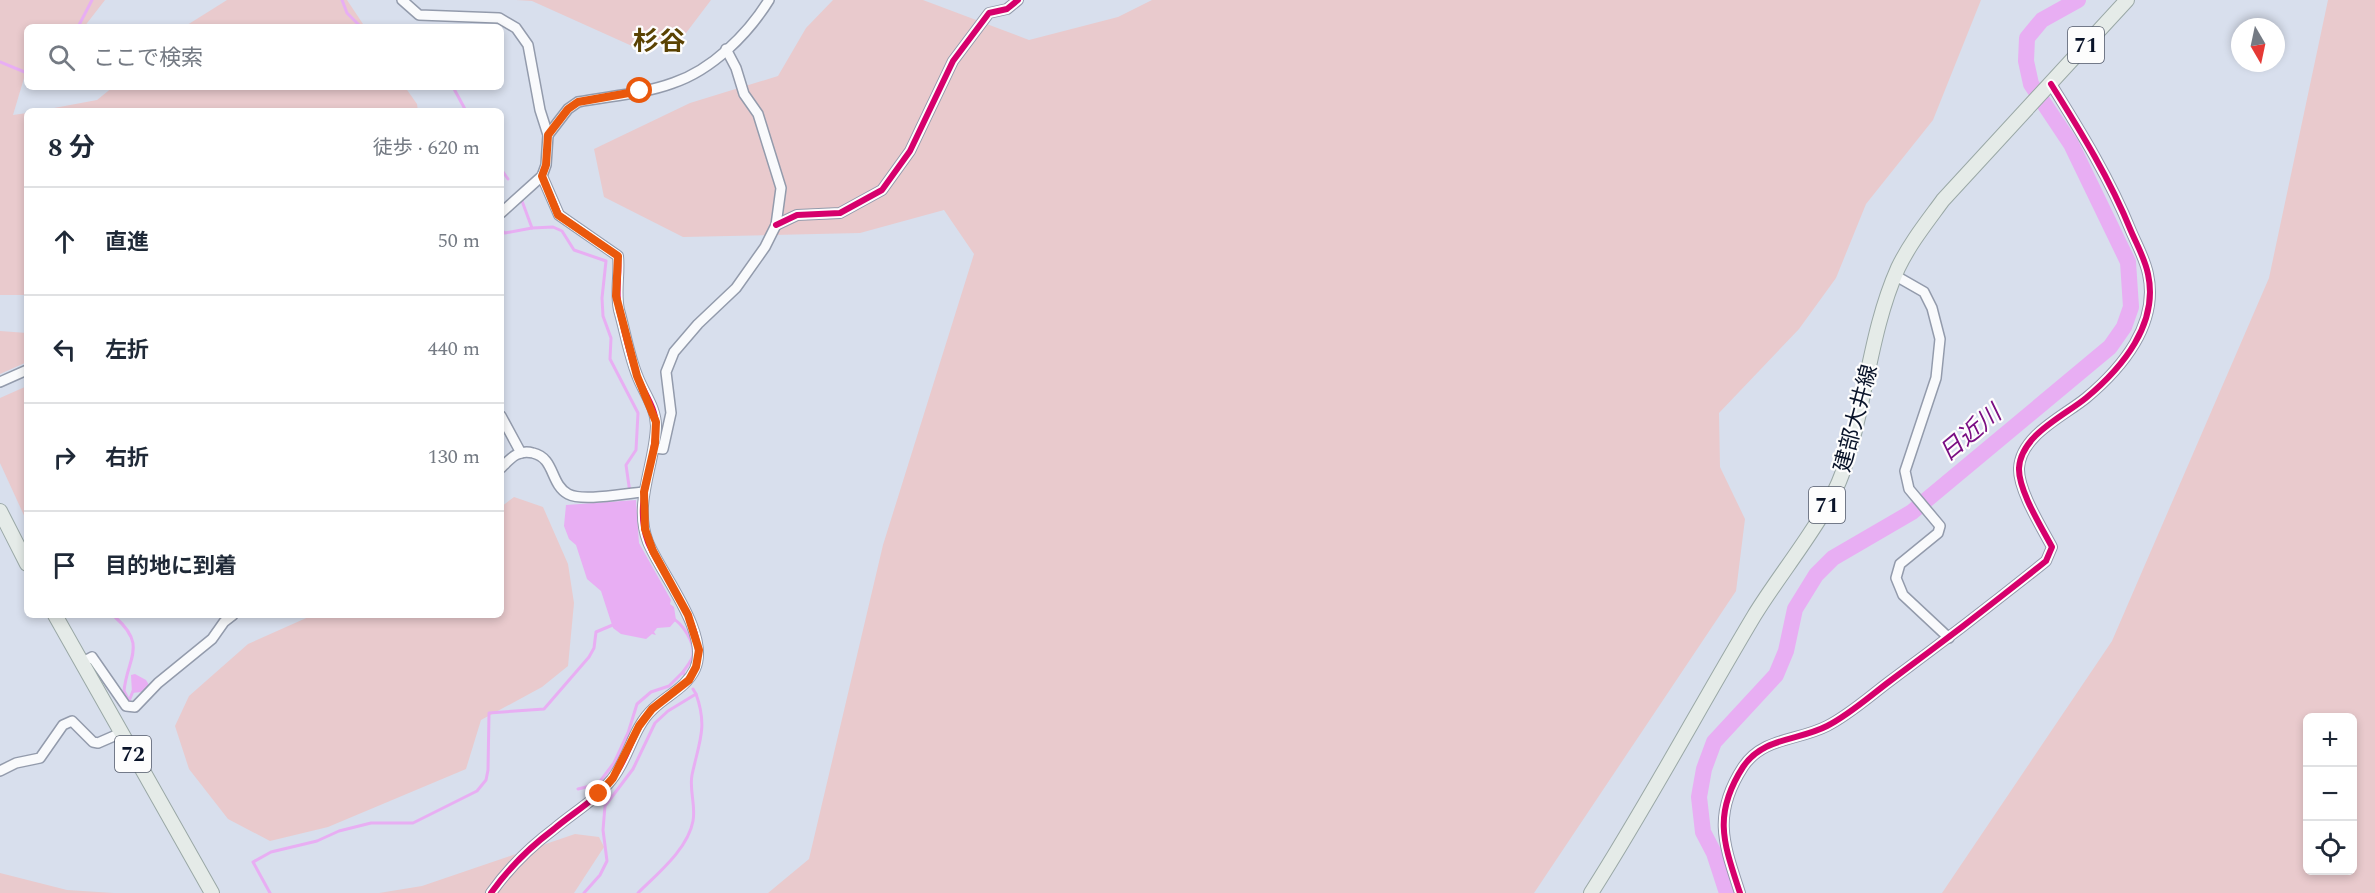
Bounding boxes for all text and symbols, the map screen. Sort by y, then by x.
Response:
north arrow [2231,18,2285,72]
district label: 杉谷 [633,22,685,62]
search box [24,24,504,90]
road number: 71 [2068,27,2104,63]
icon: search [45,41,78,74]
text: ここで検索 [93,42,203,75]
route start [626,77,652,103]
text: 8 分 [48,128,95,168]
text: 徒歩 · 620 m [373,133,480,163]
icon: ahead [48,225,81,258]
text: 直進 [105,226,149,259]
text: 50 m [438,226,480,256]
icon: left [48,333,81,366]
text: 左折 [105,334,149,367]
text: 440 m [428,334,480,364]
street label: 建部大井線 [1826,361,1887,476]
water label: 日近川 [1931,395,2012,471]
icon: right [48,441,81,474]
text: 右折 [105,442,149,475]
text: 130 m [428,442,480,472]
road number: 71 [1809,487,1845,523]
icon: arrive [48,549,81,582]
text: 目的地に到着 [105,550,237,583]
map controls [2303,713,2357,875]
button: + [2303,713,2357,767]
road number: 72 [115,736,151,772]
button: − [2303,767,2357,821]
route end [585,780,611,806]
button: locate [2303,821,2357,875]

